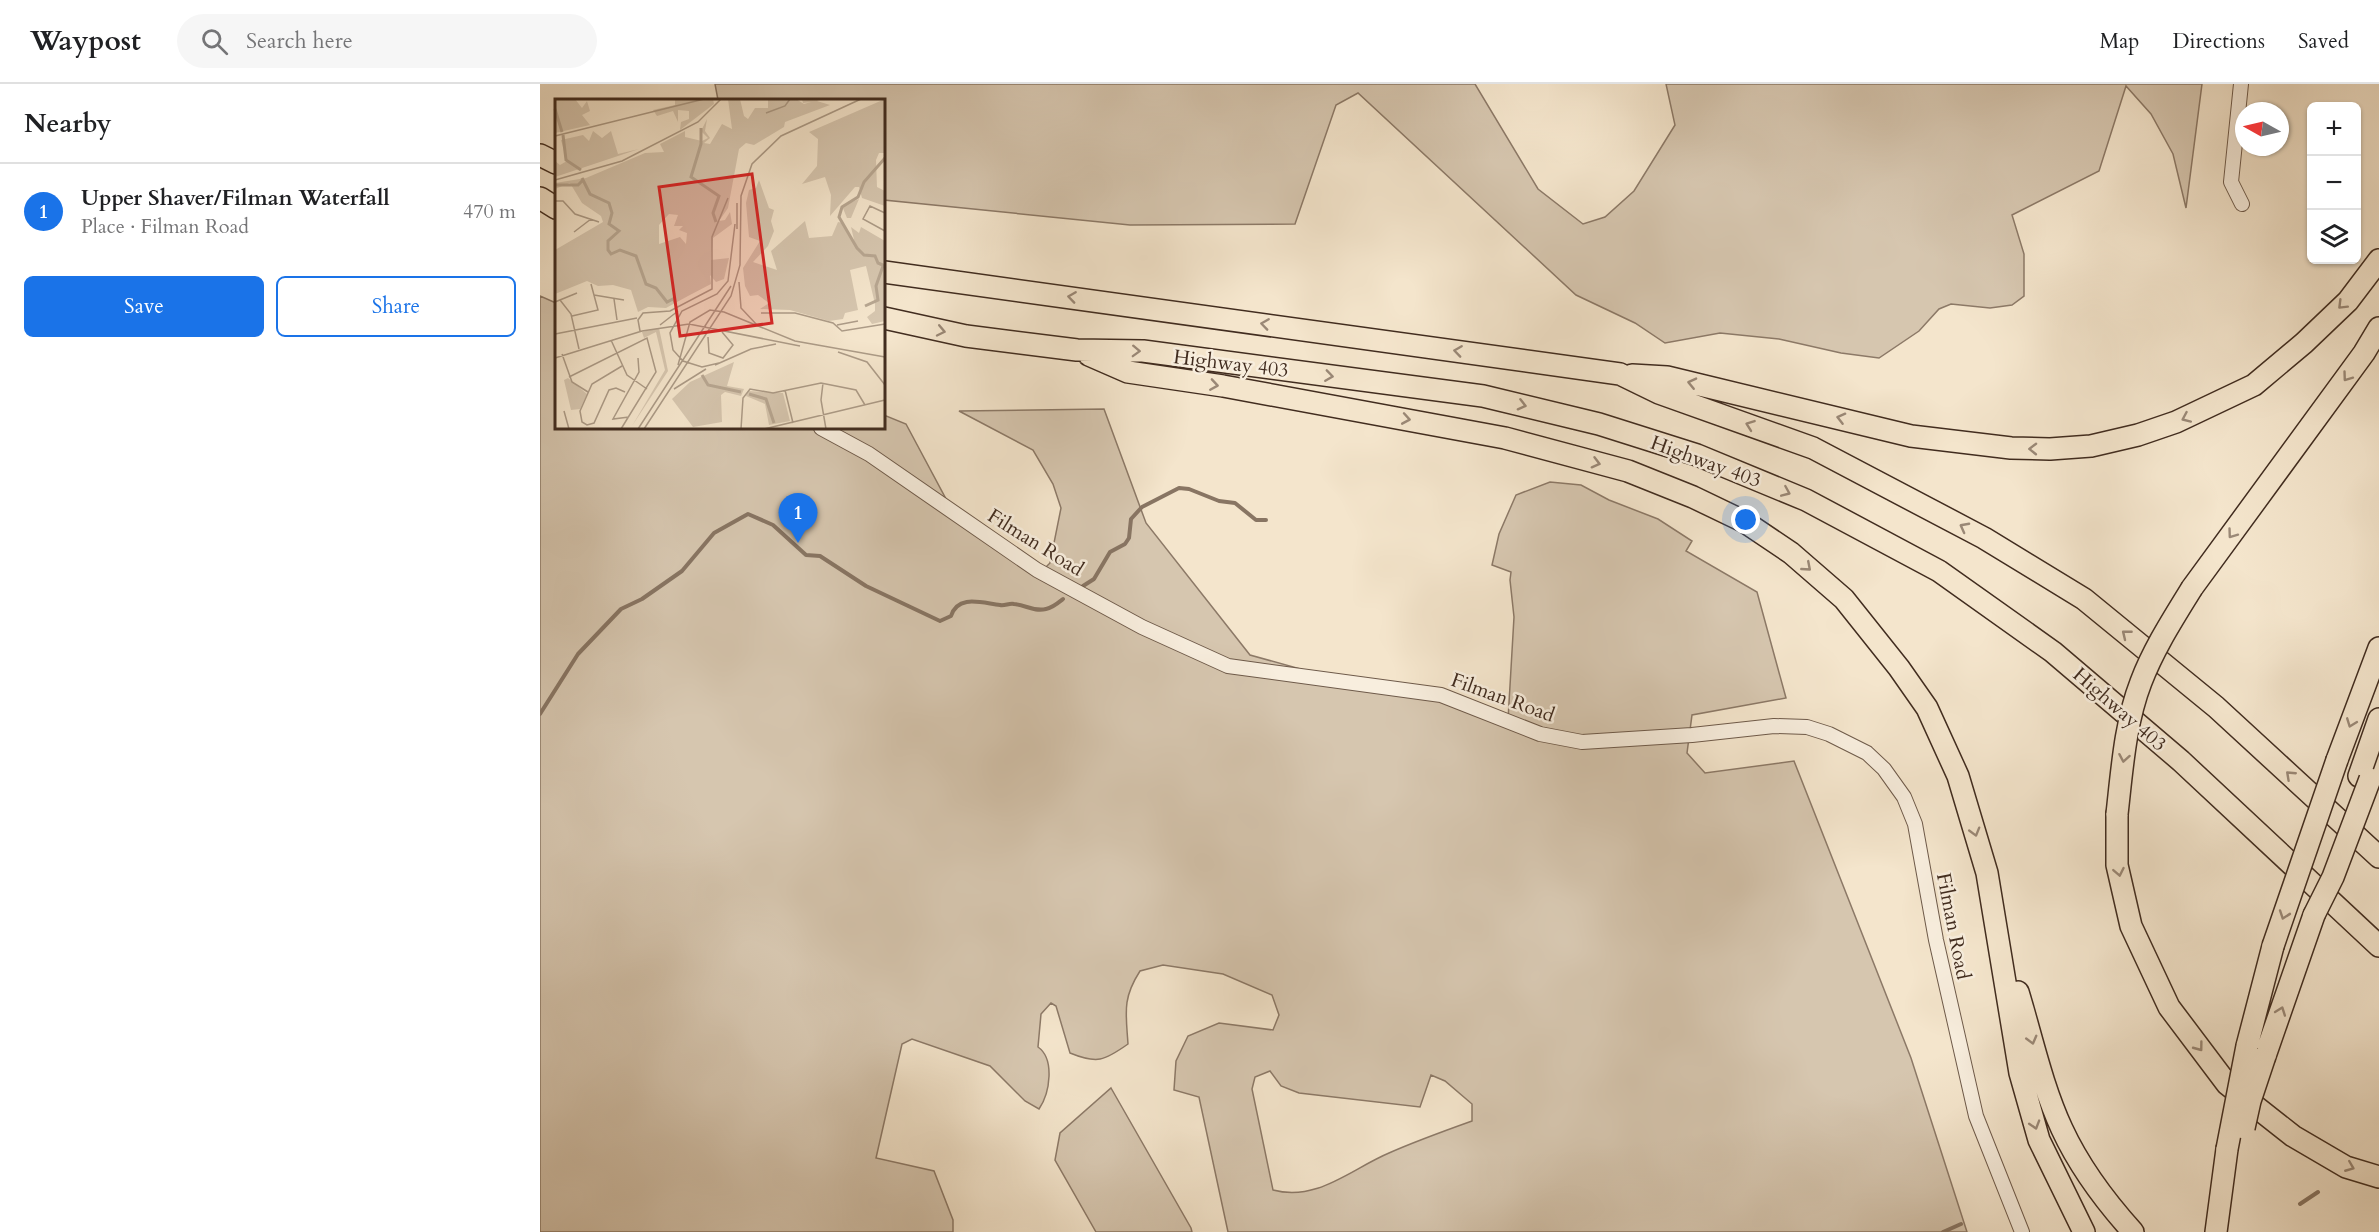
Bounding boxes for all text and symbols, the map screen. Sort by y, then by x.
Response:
search box [177,14,597,68]
text: Waypost [30,22,141,60]
icon: search [198,25,231,58]
text: Search here [246,26,353,56]
text: Map [2099,27,2139,56]
text: Directions [2172,27,2265,56]
text: Saved [2298,27,2349,56]
inset map [555,99,885,429]
north arrow [2235,102,2289,156]
map controls [2307,102,2361,264]
button: + [2307,102,2361,156]
text: Nearby [24,106,112,141]
button: − [2307,156,2361,210]
text: Upper Shaver/Filman Waterfall [81,183,390,213]
text: 1 [38,198,49,225]
text: 470 m [463,198,516,225]
button: layers [2307,210,2361,264]
text: Place · Filman Road [81,213,249,240]
button: Save [24,276,264,337]
button: Share [276,276,516,337]
one-way arrow [1067,292,1076,304]
one-way arrow [2339,298,2350,309]
one-way arrow [1260,318,1269,330]
one-way arrow [935,323,945,336]
street label: Highway 403 [1172,343,1290,384]
one-way arrow [1131,345,1140,358]
one-way arrow [1453,346,1462,358]
one-way arrow [1325,369,1334,381]
one-way arrow [2343,370,2354,381]
one-way arrow [1210,378,1219,390]
one-way arrow [1687,378,1697,391]
one-way arrow [1516,398,1526,411]
one-way arrow [2181,411,2192,423]
one-way arrow [1401,412,1411,425]
one-way arrow [1836,413,1846,426]
one-way arrow [1745,420,1756,433]
street label: Highway 403 [1647,429,1765,494]
one-way arrow [2029,443,2038,455]
one-way arrow [1591,455,1601,468]
one-way arrow [1780,485,1791,497]
pin: 1 [778,494,818,543]
street label: Filman Road [983,502,1089,583]
your location [1731,505,1760,534]
one-way arrow [1960,523,1970,534]
one-way arrow [2228,527,2239,538]
one-way arrow [1800,560,1811,571]
one-way arrow [2122,630,2133,641]
street label: Highway 403 [2067,661,2172,758]
street label: Filman Road [1447,666,1559,729]
one-way arrow [2346,717,2358,728]
one-way arrow [2119,753,2131,762]
one-way arrow [2286,771,2296,782]
one-way arrow [1968,826,1980,837]
one-way arrow [2112,867,2125,877]
street label: Filman Road [1930,870,1977,982]
one-way arrow [2278,909,2291,920]
one-way arrow [2274,1006,2287,1017]
one-way arrow [2025,1034,2037,1044]
one-way arrow [2192,1041,2203,1052]
one-way arrow [2028,1119,2040,1130]
one-way arrow [2344,1160,2355,1172]

